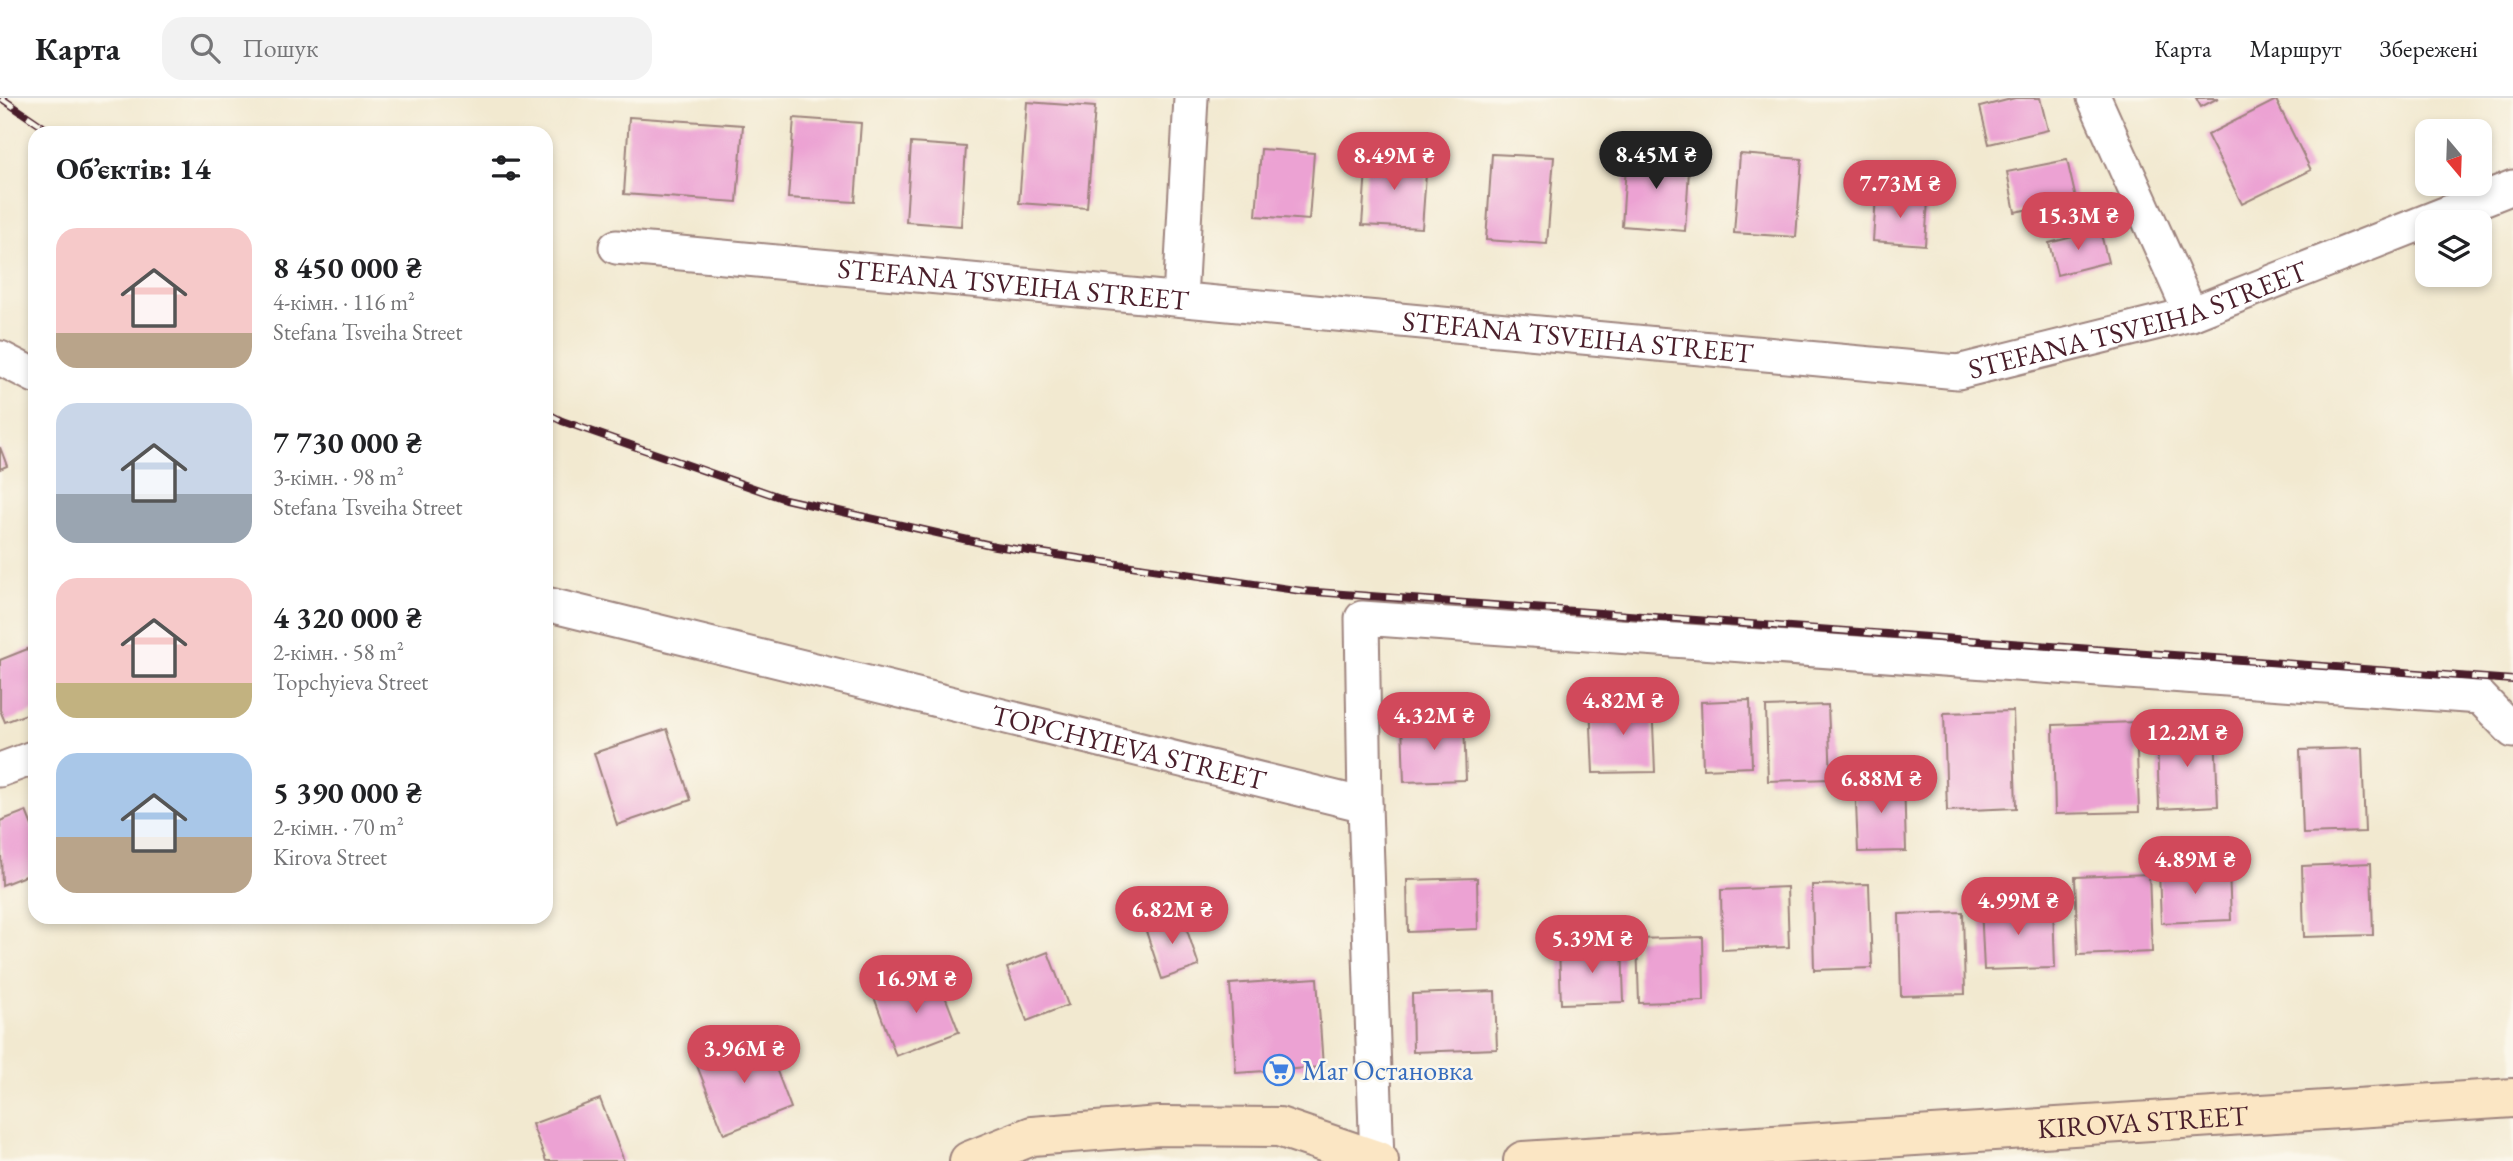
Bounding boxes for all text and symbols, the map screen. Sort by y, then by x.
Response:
search box [162,17,652,80]
text: Карта [35,27,120,70]
icon: search [186,29,224,67]
text: Пошук [242,31,318,65]
text: Карта [2154,33,2212,64]
text: Маршрут [2250,33,2342,64]
text: Збережені [2380,33,2478,64]
north arrow [2415,119,2492,196]
map controls [2415,119,2492,287]
pin: 8.49M ₴ [1329,132,1459,192]
pin: 8.45M ₴ [1591,132,1721,191]
text: 8.45M ₴ [1615,139,1697,169]
text: 8.49M ₴ [1353,140,1435,170]
text: Об’єктів: 14 [56,149,211,188]
icon: filters [487,149,525,187]
pin: 7.73M ₴ [1835,160,1965,220]
text: 7.73M ₴ [1859,168,1941,198]
pin: 15.3M ₴ [2013,192,2143,252]
text: 15.3M ₴ [2037,200,2119,230]
button: layers [2415,210,2492,287]
text: 8 450 000 ₴ [273,248,422,287]
street label: STEFANA TSVEIHA STREET [836,250,1191,318]
street label: STEFANA TSVEIHA STREET [1964,252,2312,387]
icon: home [112,256,196,340]
text: 4-кімн. · 116 m² [273,287,415,317]
street label: STEFANA TSVEIHA STREET [1401,302,1755,371]
text: Stefana Tsveiha Street [273,317,463,347]
text: 7 730 000 ₴ [273,423,422,462]
icon: home [112,431,196,515]
text: 3-кімн. · 98 m² [273,462,404,492]
text: Stefana Tsveiha Street [273,492,463,522]
text: 4 320 000 ₴ [273,598,422,637]
icon: home [112,606,196,690]
text: 2-кімн. · 58 m² [273,637,404,667]
text: Topchyieva Street [273,667,428,697]
pin: 4.82M ₴ [1558,678,1688,737]
text: 4.82M ₴ [1582,685,1664,715]
pin: 4.32M ₴ [1369,692,1499,752]
street label: TOPCHYIEVA STREET [988,696,1270,798]
text: 4.32M ₴ [1393,700,1475,730]
pin: 12.2M ₴ [2122,710,2252,769]
text: 12.2M ₴ [2146,717,2228,747]
pin: 6.88M ₴ [1816,756,1946,815]
text: 6.88M ₴ [1840,763,1922,793]
text: 5 390 000 ₴ [273,773,422,812]
icon: home [112,781,196,865]
text: 2-кімн. · 70 m² [273,812,404,842]
pin: 4.89M ₴ [2130,836,2260,896]
text: Kirova Street [273,842,387,872]
text: 4.89M ₴ [2154,844,2236,874]
pin: 4.99M ₴ [1953,878,2083,937]
text: 4.99M ₴ [1977,885,2059,915]
pin: 6.82M ₴ [1107,886,1237,946]
text: 6.82M ₴ [1131,894,1213,924]
pin: 5.39M ₴ [1527,916,1657,975]
text: 5.39M ₴ [1551,923,1633,953]
pin: 16.9M ₴ [851,956,981,1015]
text: 16.9M ₴ [875,963,957,993]
pin: 3.96M ₴ [679,1026,809,1085]
text: 3.96M ₴ [703,1033,785,1063]
place label: Маг Остановка [1302,1052,1474,1088]
supermarket icon: Маг Остановка [1262,1053,1296,1087]
street label: KIROVA STREET [2036,1097,2250,1146]

